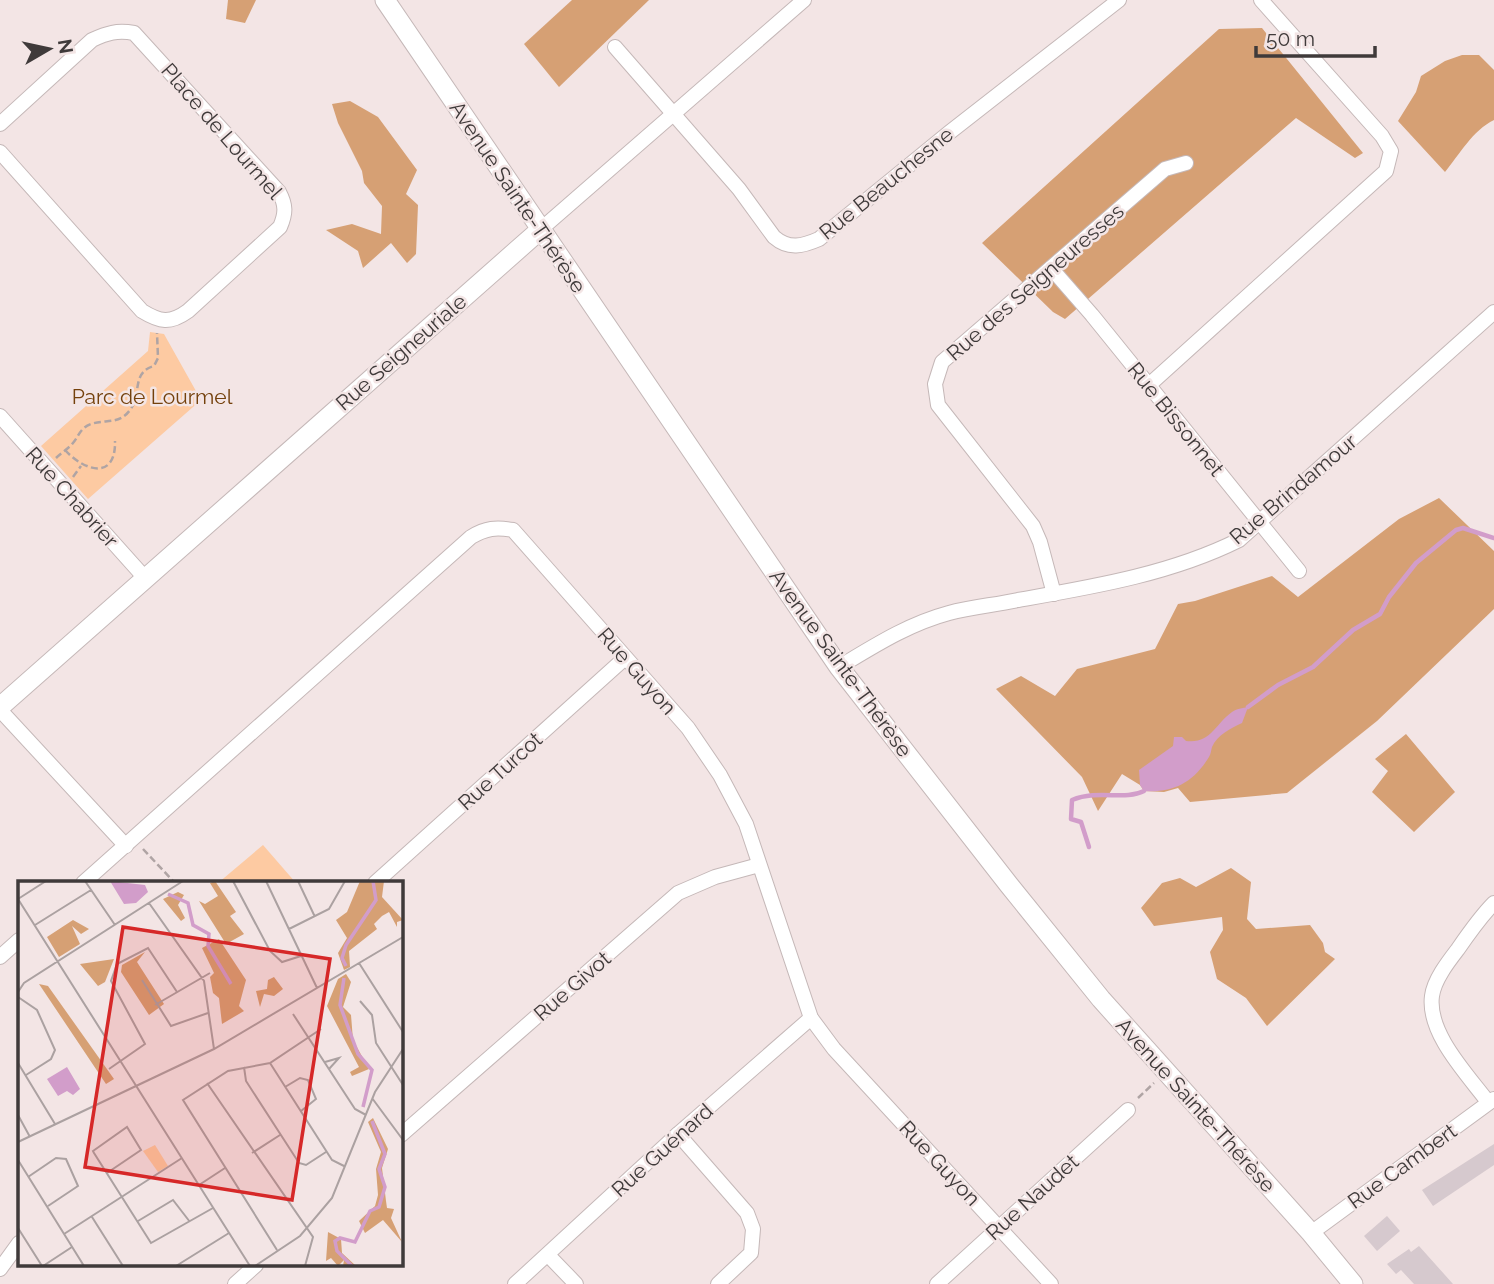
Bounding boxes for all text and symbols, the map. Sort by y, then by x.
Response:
north arrow [14,14,84,84]
scale bar [1256,14,1375,58]
text: 50 m [1266,26,1315,51]
text: N [54,37,78,55]
street label: Place de Lourmel [156,58,288,204]
street label: Avenue Sainte-Thérèse [444,96,592,298]
street label: Rue Beauchesne [814,121,958,245]
street label: Rue des Seigneuresses [941,198,1129,366]
street label: Rue Seigneuriale [331,288,471,416]
street label: Rue Bissonnet [1123,357,1229,481]
park label: Parc de Lourmel [72,384,233,409]
street label: Rue Brindamour [1224,428,1362,549]
street label: Rue Chabrier [20,442,124,553]
street label: Avenue Sainte-Thérèse [765,564,917,762]
street label: Rue Guyon [592,622,682,720]
street label: Rue Turcot [453,727,547,815]
inset map [18,881,402,1266]
street label: Rue Givot [529,946,615,1026]
street label: Avenue Sainte-Thérèse [1111,1013,1281,1197]
street label: Rue Guénard [606,1098,718,1202]
street label: Rue Guyon [894,1115,986,1211]
street label: Rue Cambert [1343,1118,1461,1214]
street label: Rue Naudet [981,1149,1083,1245]

